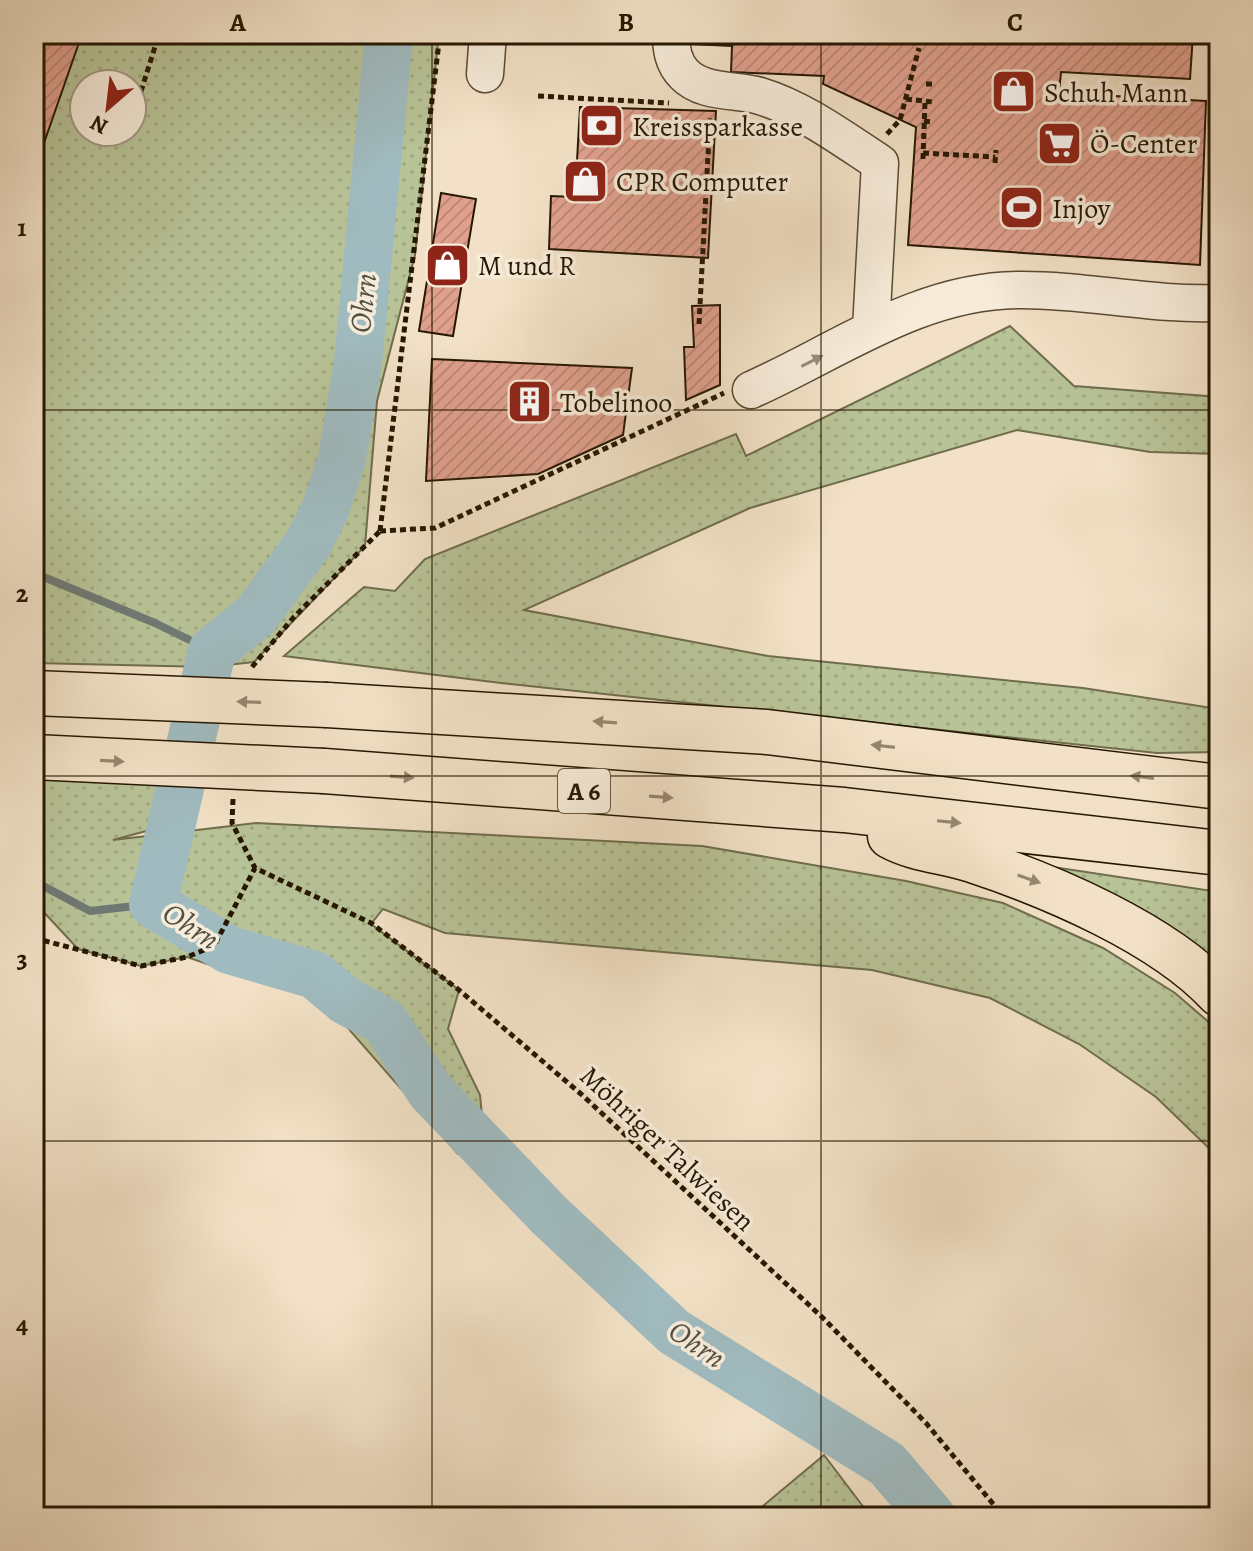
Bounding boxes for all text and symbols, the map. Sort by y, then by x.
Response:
text: A [229,5,247,40]
text: B [618,5,634,40]
text: C [1007,5,1023,40]
north arrow [68,68,148,148]
shop icon: Schuh Mann [989,68,1037,116]
place label: Schuh Mann [1044,74,1188,112]
bank icon: Kreissparkasse [577,102,625,150]
text: N [85,108,113,142]
place label: Kreissparkasse [632,108,803,146]
supermarket icon: Ö-Center [1035,119,1083,167]
place label: Ö-Center [1090,125,1198,163]
shop icon: CPR Computer [561,157,609,205]
place label: CPR Computer [616,163,789,201]
sports icon: Injoy [997,184,1045,232]
place label: Injoy [1052,190,1111,228]
text: 1 [17,210,27,245]
shop icon: M und R [423,241,471,289]
place label: M und R [478,247,575,285]
water label: Ohrn [340,271,386,335]
one-way arrow [800,355,823,368]
building icon: Tobelinoo [505,378,553,426]
place label: Tobelinoo [560,384,672,422]
text: 2 [16,576,29,611]
one-way arrow [236,696,261,709]
one-way arrow [592,716,617,729]
one-way arrow [871,740,896,753]
one-way arrow [100,754,125,767]
road number: A 6 [558,769,610,813]
one-way arrow [390,771,415,784]
one-way arrow [1129,771,1154,784]
one-way arrow [649,791,674,804]
one-way arrow [937,816,962,829]
one-way arrow [1018,873,1042,885]
water label: Ohrn [155,893,227,959]
text: 3 [16,941,28,976]
street label: Möhriger Talwiesen [571,1058,763,1240]
text: 4 [16,1307,28,1342]
water label: Ohrn [661,1311,733,1377]

